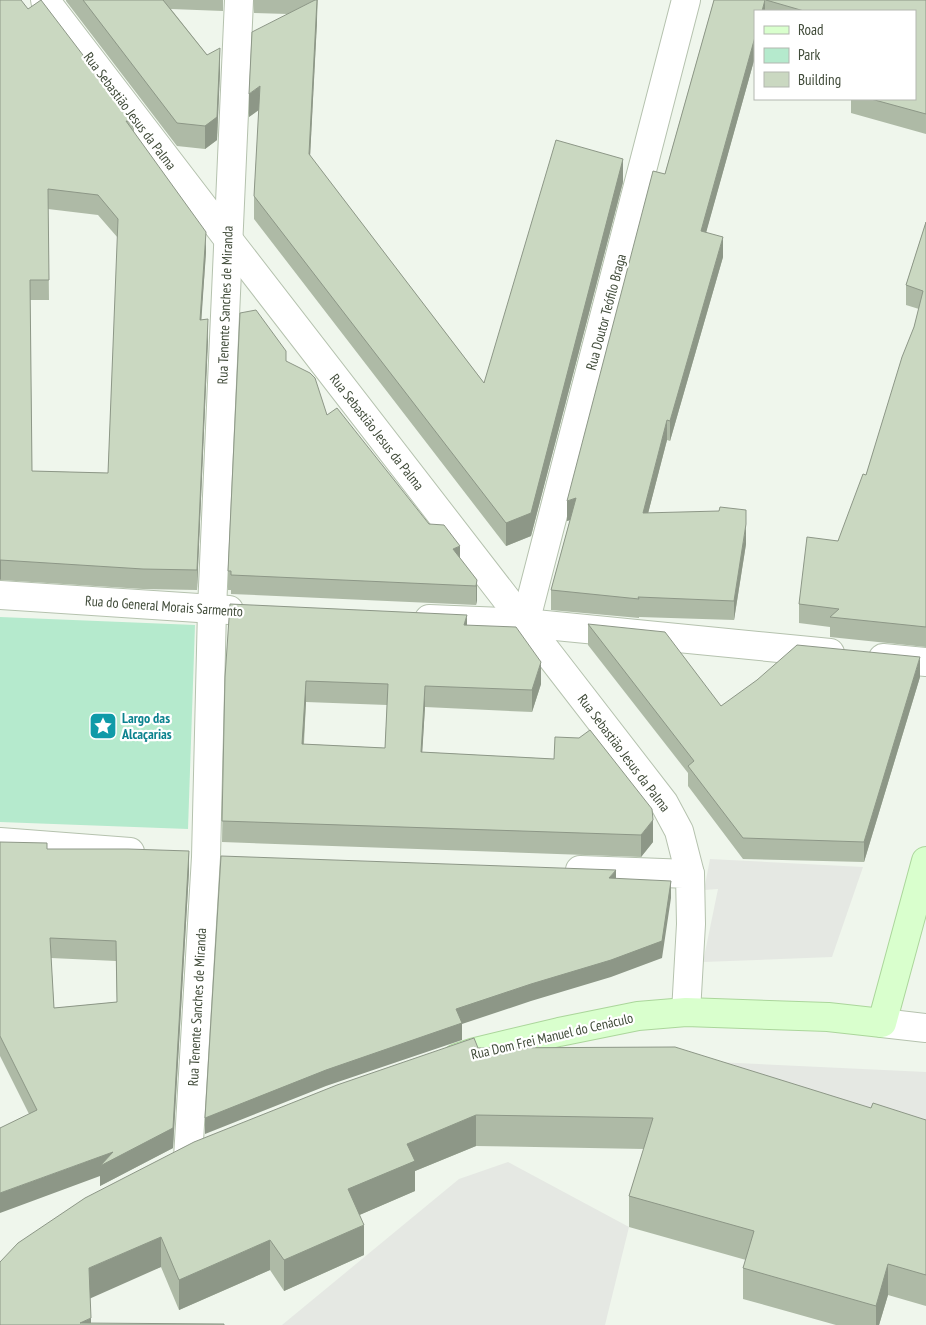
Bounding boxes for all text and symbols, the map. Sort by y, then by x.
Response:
legend [754,10,916,100]
text: Road [798,20,824,39]
text: Park [798,45,820,64]
street label: Rua Sebastião Jesus da Palma [80,49,180,173]
text: Building [798,70,841,89]
street label: Rua Tenente Sanches de Miranda [213,225,237,385]
street label: Rua Doutor Teófilo Braga [582,252,630,372]
street label: Rua Sebastião Jesus da Palma [326,370,428,494]
street label: Rua do General Morais Sarmento [85,592,243,620]
street label: Rua Sebastião Jesus da Palma [574,691,674,815]
place label: Largo das Alcaçarias [121,709,172,743]
place icon: Largo das Alcaçarias [88,711,118,741]
street label: Rua Tenente Sanches de Miranda [184,927,210,1087]
street label: Rua Dom Frei Manuel do Cenáculo [469,1009,635,1063]

